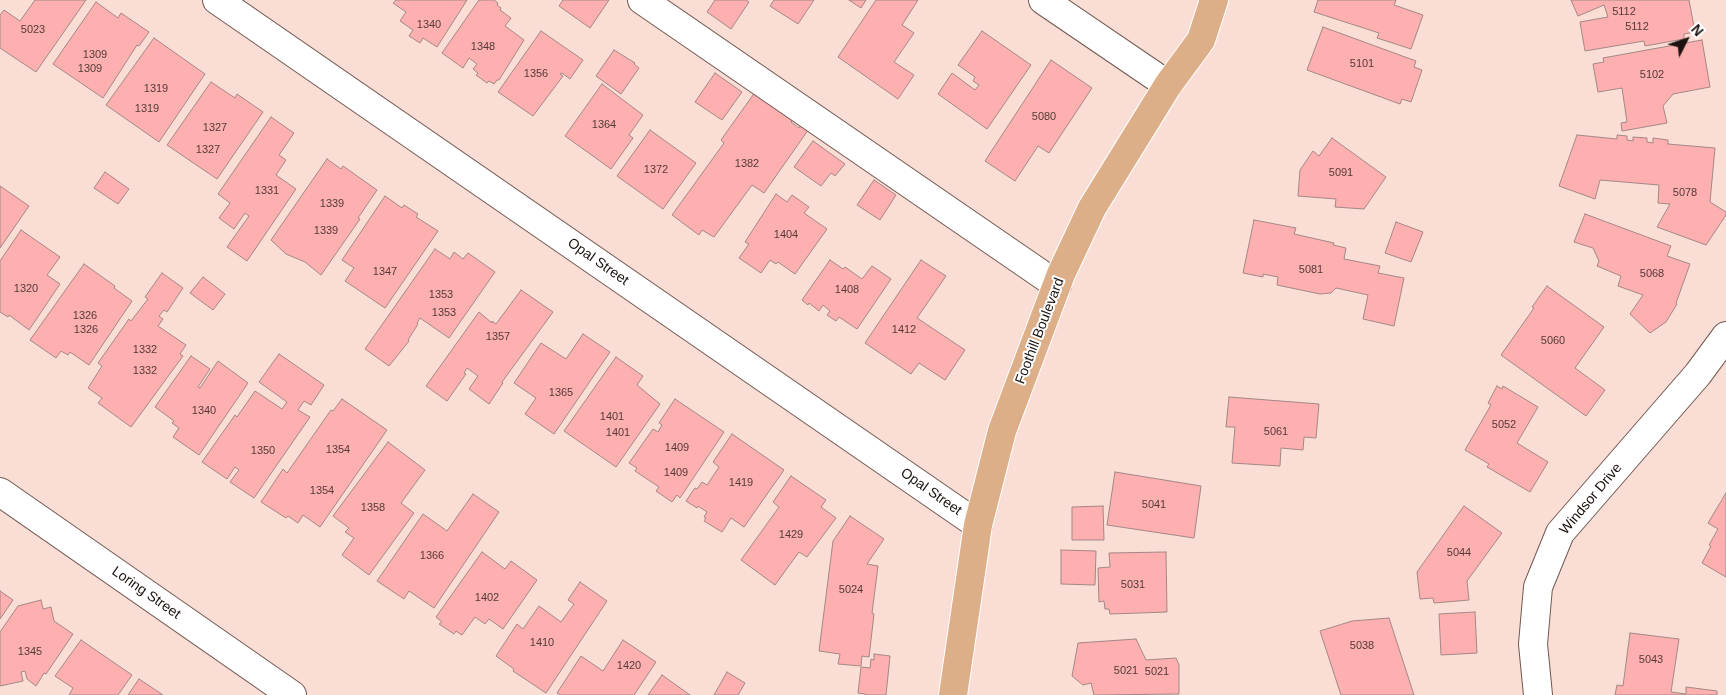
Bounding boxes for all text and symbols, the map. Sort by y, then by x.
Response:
house number: 5112 [1612,5,1636,19]
north arrow [1661,15,1711,65]
house number: 1340 [417,18,441,32]
house number: 5112 [1625,20,1649,34]
text: N [1688,21,1707,39]
house number: 5023 [21,23,45,37]
house number: 1348 [471,40,495,54]
house number: 1309 [83,48,107,62]
house number: 5101 [1350,57,1374,71]
house number: 1309 [78,62,102,76]
house number: 1356 [524,67,548,81]
house number: 5102 [1640,68,1664,82]
house number: 1319 [144,82,168,96]
house number: 1319 [135,102,159,116]
house number: 5080 [1032,110,1056,124]
house number: 1364 [592,118,616,132]
house number: 1327 [203,121,227,135]
house number: 1327 [196,143,220,157]
house number: 1382 [735,157,759,171]
house number: 1372 [644,163,668,177]
house number: 5091 [1329,166,1353,180]
house number: 1331 [255,184,279,198]
house number: 5078 [1673,186,1697,200]
house number: 1339 [320,197,344,211]
house number: 1339 [314,224,338,238]
house number: 1404 [774,228,798,242]
street label: Opal Street [564,235,632,289]
house number: 5081 [1299,263,1323,277]
house number: 1347 [373,265,397,279]
house number: 5068 [1640,267,1664,281]
street label: Foothill Boulevard [1012,276,1068,386]
house number: 1320 [14,282,38,296]
house number: 1408 [835,283,859,297]
house number: 1353 [429,288,453,302]
house number: 1353 [432,306,456,320]
house number: 1326 [73,309,97,323]
house number: 1326 [74,323,98,337]
house number: 1412 [892,323,916,337]
house number: 1357 [486,330,510,344]
house number: 5060 [1541,334,1565,348]
house number: 1332 [133,343,157,357]
house number: 1332 [133,364,157,378]
house number: 1365 [549,386,573,400]
house number: 1340 [192,404,216,418]
house number: 1401 [600,410,624,424]
house number: 5052 [1492,418,1516,432]
house number: 5061 [1264,425,1288,439]
house number: 1401 [606,426,630,440]
house number: 1409 [665,441,689,455]
house number: 1354 [326,443,350,457]
house number: 1350 [251,444,275,458]
street label: Windsor Drive [1556,460,1626,538]
street label: Opal Street [897,465,965,519]
house number: 1409 [664,466,688,480]
house number: 1419 [729,476,753,490]
house number: 1354 [310,484,334,498]
house number: 5041 [1142,498,1166,512]
house number: 1358 [361,501,385,515]
house number: 1429 [779,528,803,542]
house number: 5044 [1447,546,1471,560]
house number: 1366 [420,549,444,563]
street label: Loring Street [108,563,184,623]
house number: 5031 [1121,578,1145,592]
house number: 5024 [839,583,863,597]
house number: 1402 [475,591,499,605]
house number: 1410 [530,636,554,650]
house number: 5038 [1350,639,1374,653]
house number: 1345 [18,645,42,659]
house number: 5043 [1639,653,1663,667]
house number: 1420 [617,659,641,673]
house number: 5021 [1114,664,1138,678]
house number: 5021 [1145,665,1169,679]

